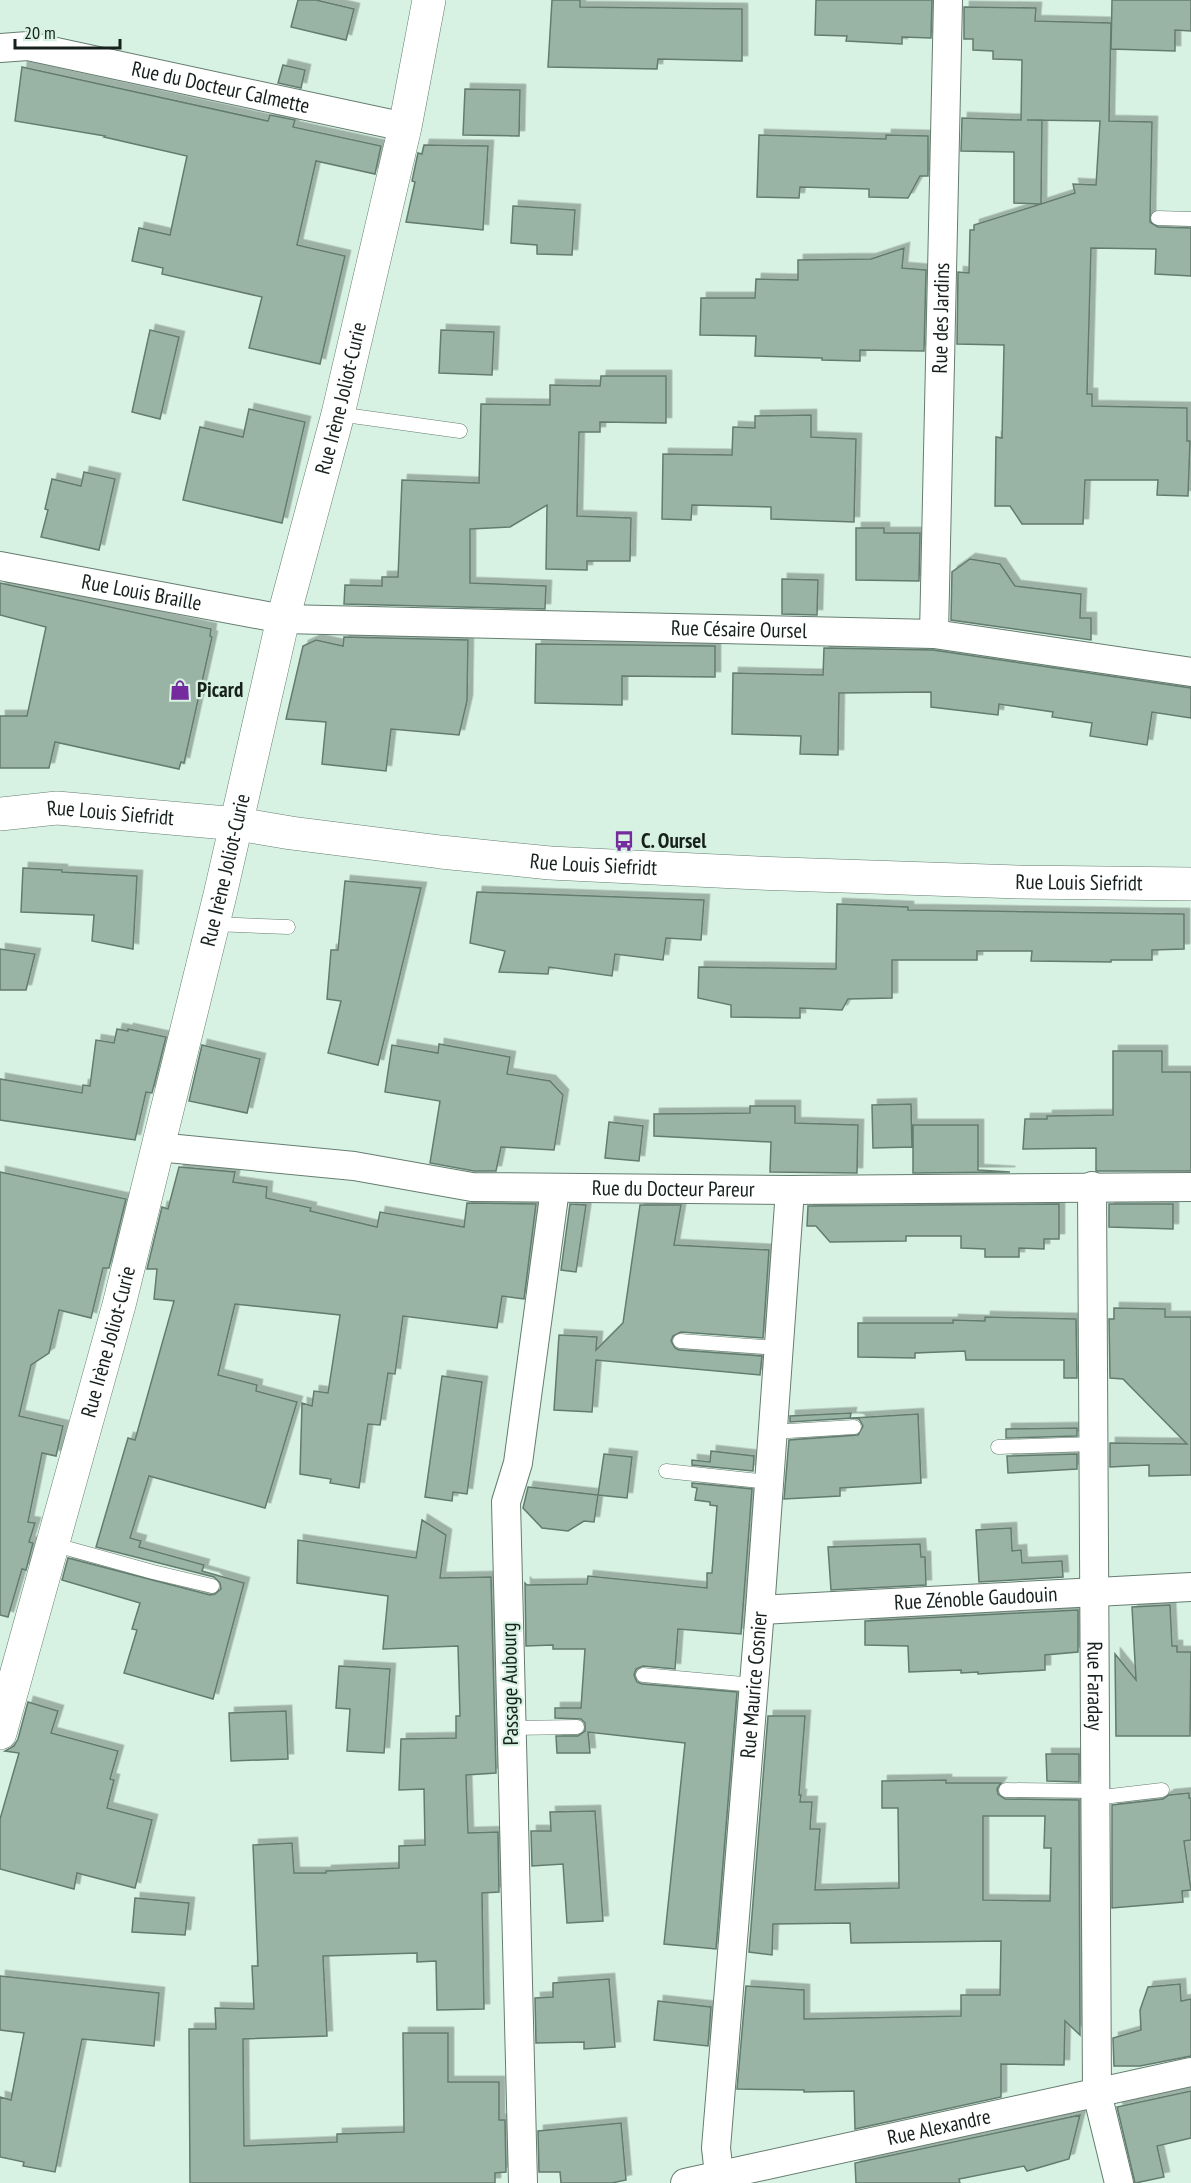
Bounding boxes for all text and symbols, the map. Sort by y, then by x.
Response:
scale bar [15,12,120,50]
text: 20 m [24,21,56,44]
street label: Rue du Docteur Calmette [129,55,312,119]
street label: Rue des Jardins [926,262,955,374]
street label: Rue Irène Joliot-Curie [308,319,372,477]
street label: Rue Louis Braille [79,568,204,616]
street label: Rue Césaire Oursel [671,614,807,644]
place label: Picard [197,676,243,703]
shop icon: Picard [168,678,192,702]
street label: Rue Irène Joliot-Curie [194,791,256,949]
street label: Rue Louis Siefridt [46,794,175,831]
place label: C. Oursel [641,827,707,854]
bus stop icon: C. Oursel [612,829,636,853]
street label: Rue Louis Siefridt [529,847,658,881]
street label: Rue Louis Siefridt [1015,868,1143,896]
street label: Rue du Docteur Pareur [592,1174,755,1203]
street label: Rue Irène Joliot-Curie [74,1263,141,1420]
street label: Rue Zénoble Gaudouin [893,1580,1058,1616]
street label: Rue Maurice Cosnier [734,1610,773,1759]
street label: Passage Aubourg [495,1622,524,1746]
street label: Rue Faraday [1082,1641,1109,1731]
street label: Rue Alexandre [885,2102,993,2151]

